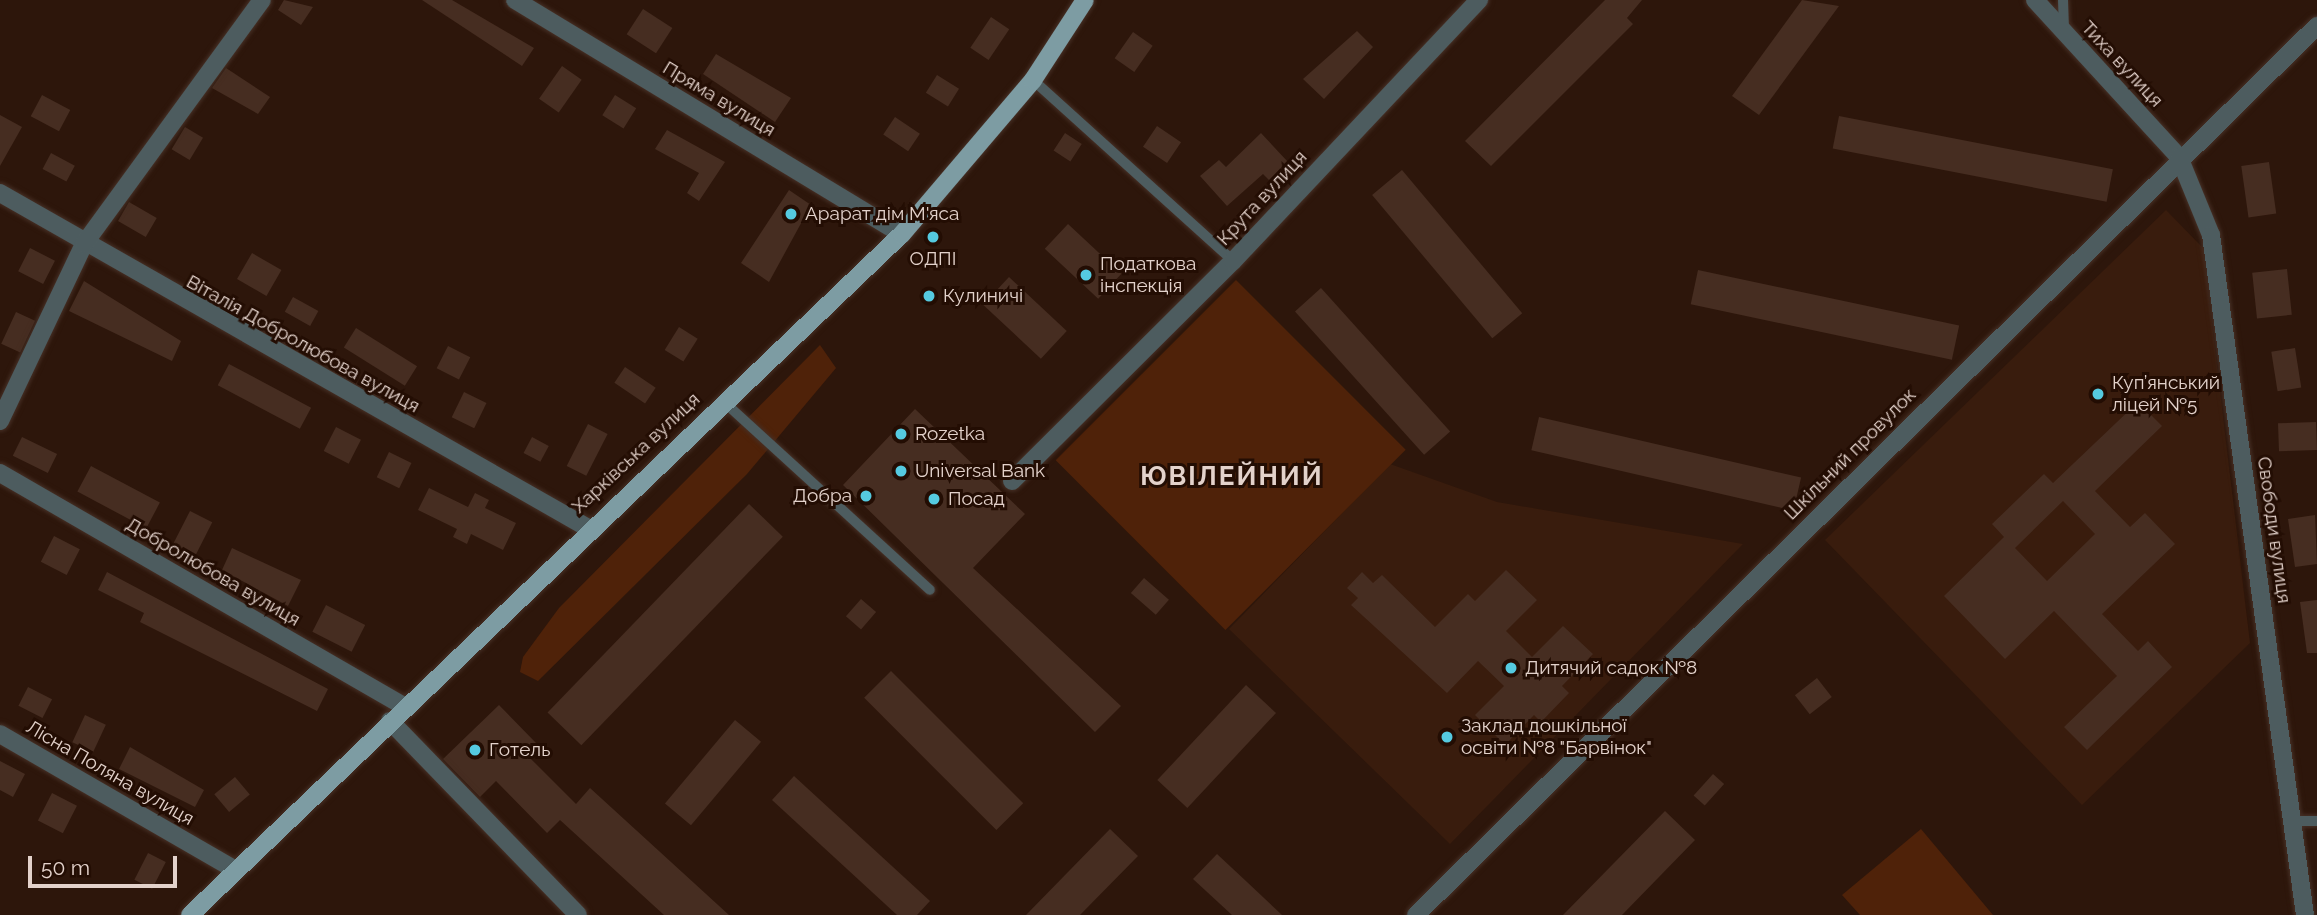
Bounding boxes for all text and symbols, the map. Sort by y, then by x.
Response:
street label: Тиха вулиця [2076,16,2168,112]
street label: Пряма вулиця [659,57,779,141]
street label: Крута вулиця [1212,146,1312,250]
place label: Арарат дім М'яса [805,203,959,225]
marker: Арарат дім М'яса [783,206,799,222]
marker: ОДПІ [925,229,941,245]
place label: ОДПІ [910,248,956,270]
place label: Податкова інспекція [1100,253,1196,297]
marker: Податкова інспекція [1078,267,1094,283]
street label: Віталія Добролюбова вулиця [182,270,424,418]
place label: Кулиничі [943,285,1023,307]
marker: Кулиничі [921,288,937,304]
place label: Куп’янський ліцей №5 [2112,372,2220,416]
street label: Шкільний провулок [1779,383,1921,525]
marker: Куп’янський ліцей №5 [2090,386,2106,402]
street label: Харківська вулиця [567,388,705,518]
place label: Rozetka [915,423,985,445]
marker: Rozetka [893,426,909,442]
street label: Свободи вулиця [2252,455,2296,605]
place label: Universal Bank [915,460,1046,482]
district label: ЮВІЛЕЙНИЙ [1141,461,1323,493]
marker: Universal Bank [893,463,909,479]
place label: Добра [793,485,852,507]
marker: Добра [858,488,874,504]
place label: Посад [948,488,1005,510]
marker: Посад [926,491,942,507]
street label: Добролюбова вулиця [122,513,304,631]
place label: Дитячий садок №8 [1525,657,1697,679]
marker: Дитячий садок №8 [1503,660,1519,676]
place label: Заклад дошкільної освіти №8 "Барвінок" [1461,715,1652,759]
street label: Лісна Поляна вулиця [22,716,198,830]
marker: Заклад дошкільної освіти №8 "Барвінок" [1439,729,1455,745]
place label: Готель [489,739,550,761]
marker: Готель [467,742,483,758]
scale bar [32,842,180,886]
text: 50 m [41,855,90,880]

